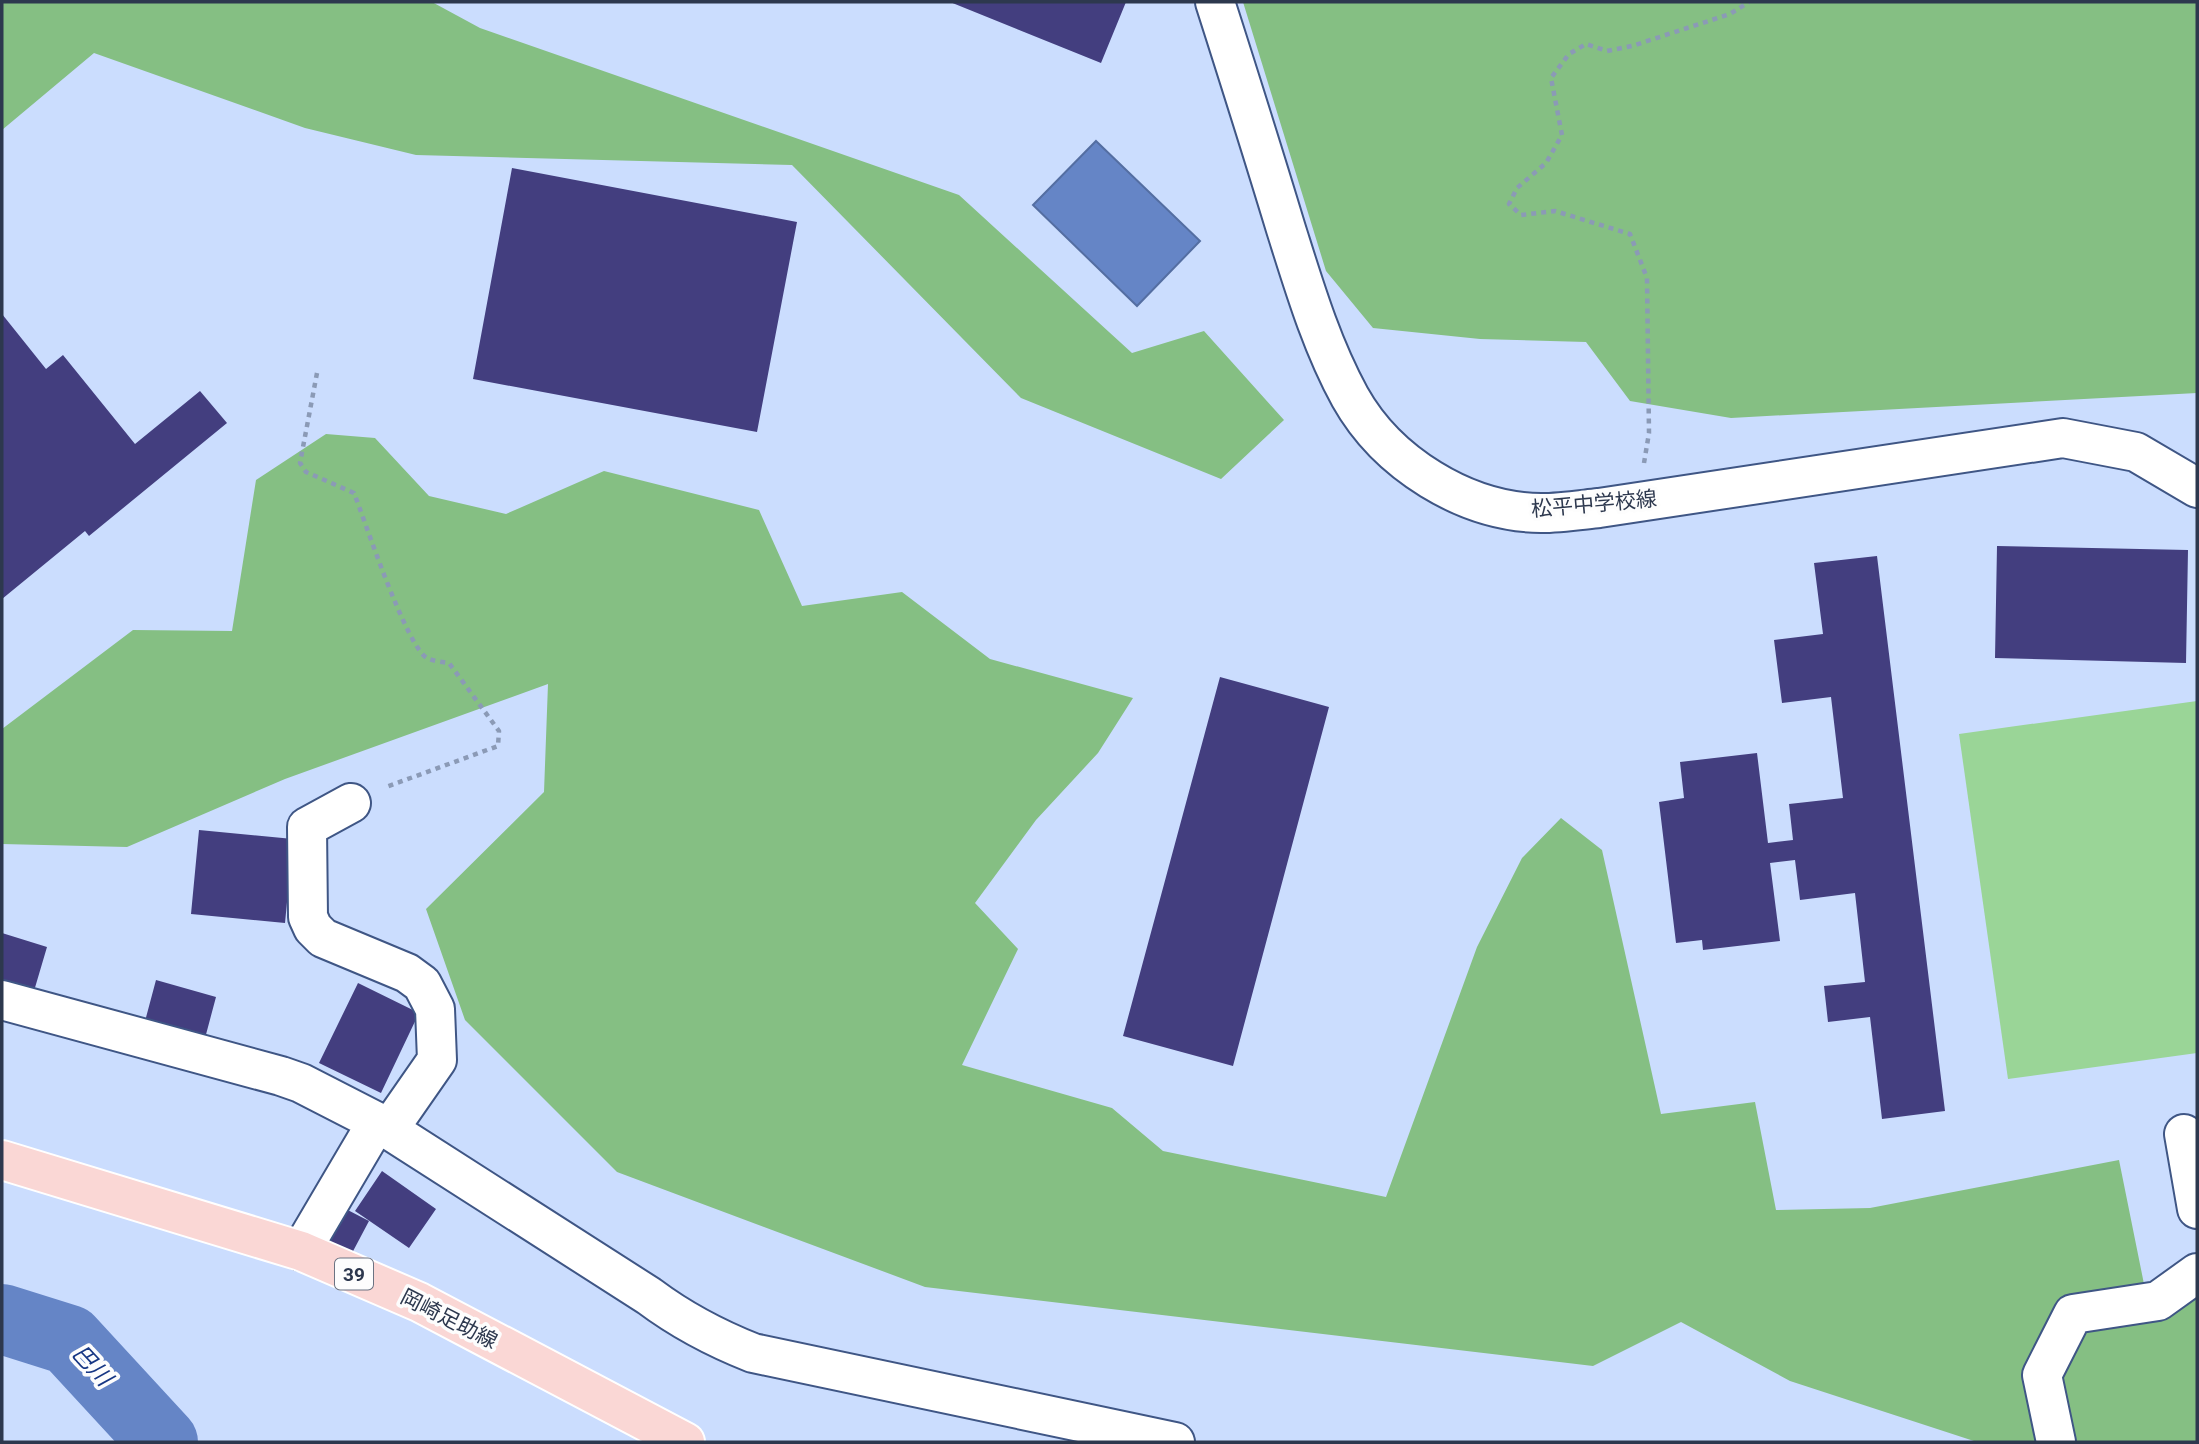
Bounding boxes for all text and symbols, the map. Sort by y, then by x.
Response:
street label: 松平中学校線 [1530,487,1658,521]
road number: 39 [335,1258,373,1290]
street label: 岡崎足助線 [397,1284,501,1354]
water label: 巴川 [66,1339,119,1394]

